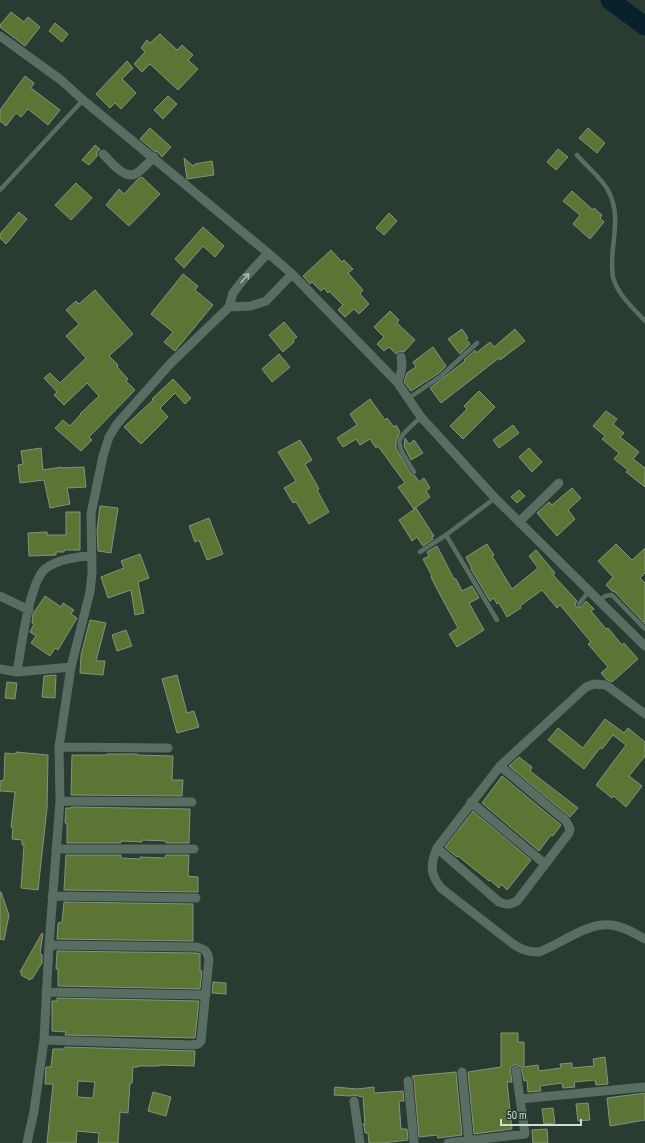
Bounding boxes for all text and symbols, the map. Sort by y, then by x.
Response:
one-way arrow [241,273,250,283]
scale bar [501,1101,581,1127]
text: 50 m [507,1108,527,1123]

